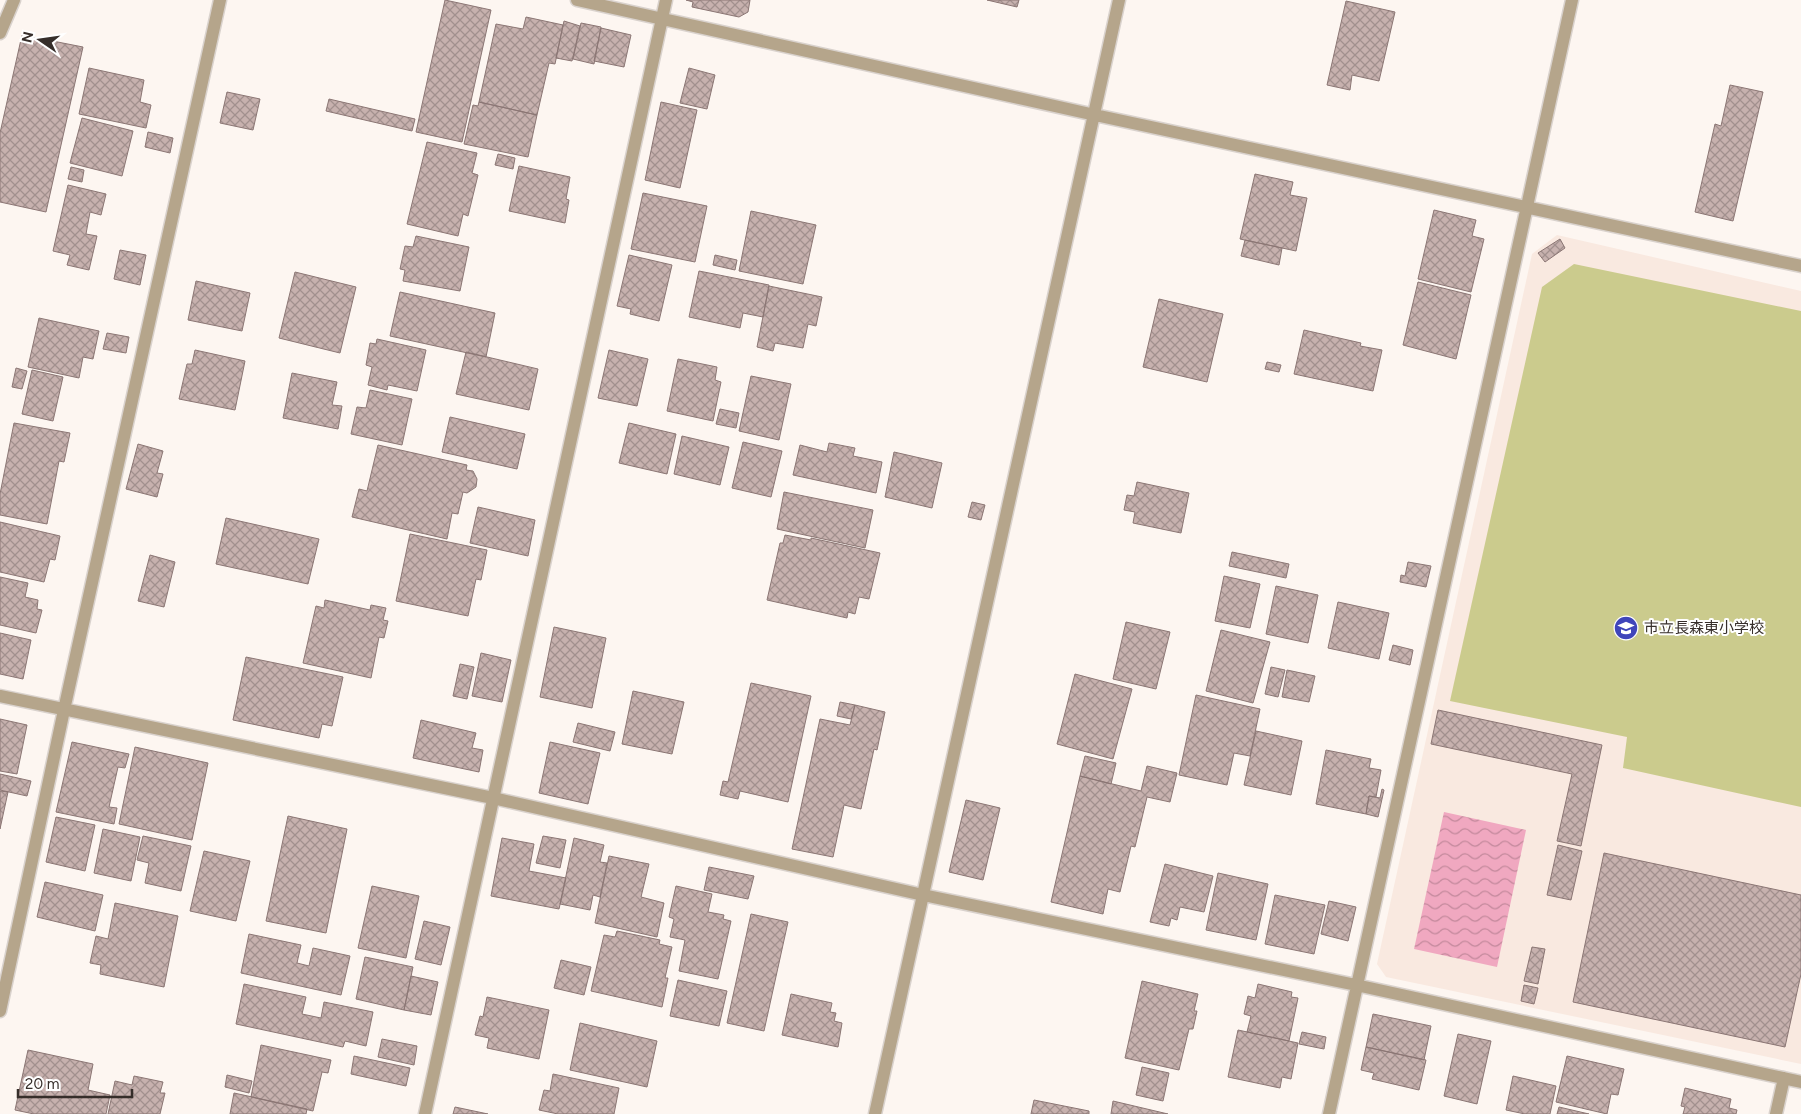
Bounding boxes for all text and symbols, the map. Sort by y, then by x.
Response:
north arrow [15,15,65,65]
text: N [18,30,37,44]
school or university icon: 市立長森東小学校 [1613,615,1639,641]
place label: 市立長森東小学校 [1644,619,1764,637]
scale bar [18,1066,131,1098]
text: 20 m [25,1075,59,1093]

